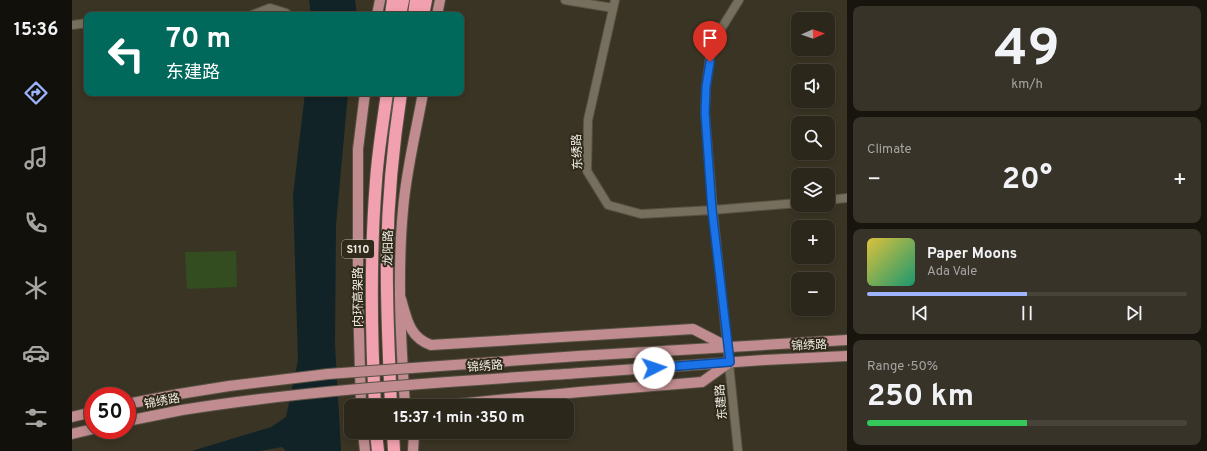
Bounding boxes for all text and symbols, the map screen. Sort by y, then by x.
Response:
north arrow [791,12,835,56]
map controls [791,12,835,316]
text: 49 [994,18,1060,84]
text: 15:36 [14,19,58,42]
pin [693,21,727,62]
text: 70 m [166,22,231,58]
icon: arrive [699,27,721,49]
icon: left [100,28,152,80]
text: 东建路 [166,62,220,85]
button: sound [791,64,835,108]
text: km/h [1011,77,1043,93]
icon: directions [22,79,50,107]
button: search [791,116,835,160]
street label: 东绣路 [569,134,587,170]
text: Climate [867,142,912,158]
icon: music [22,144,50,172]
text: 20° [1002,162,1052,199]
text: − [867,167,881,194]
text: + [1173,167,1187,194]
button: layers [791,168,835,212]
icon: phone [22,209,50,237]
button: + [791,220,835,264]
street label: 龙阳路 [381,230,397,266]
road number: S110 [342,240,374,258]
text: Paper Moons [927,245,1017,264]
text: Ada Vale [927,264,977,280]
street label: 内环高架路 [351,267,367,327]
button: − [791,272,835,316]
icon: climate [22,274,50,302]
icon: previous [909,302,931,324]
icon: pause [1016,302,1038,324]
icon: next [1123,302,1145,324]
street label: 锦绣路 [791,337,827,355]
icon: car [22,339,50,367]
position arrow [633,347,675,389]
street label: 锦绣路 [467,358,504,376]
text: Range · 50% [867,359,938,375]
text: 250 km [867,379,974,416]
street label: 东建路 [712,383,732,421]
speed limit sign: 50 [84,387,136,439]
street label: 锦绣路 [143,391,181,413]
icon: filters [22,404,50,432]
text: 15:37 · 1 min · 350 m [393,409,525,428]

